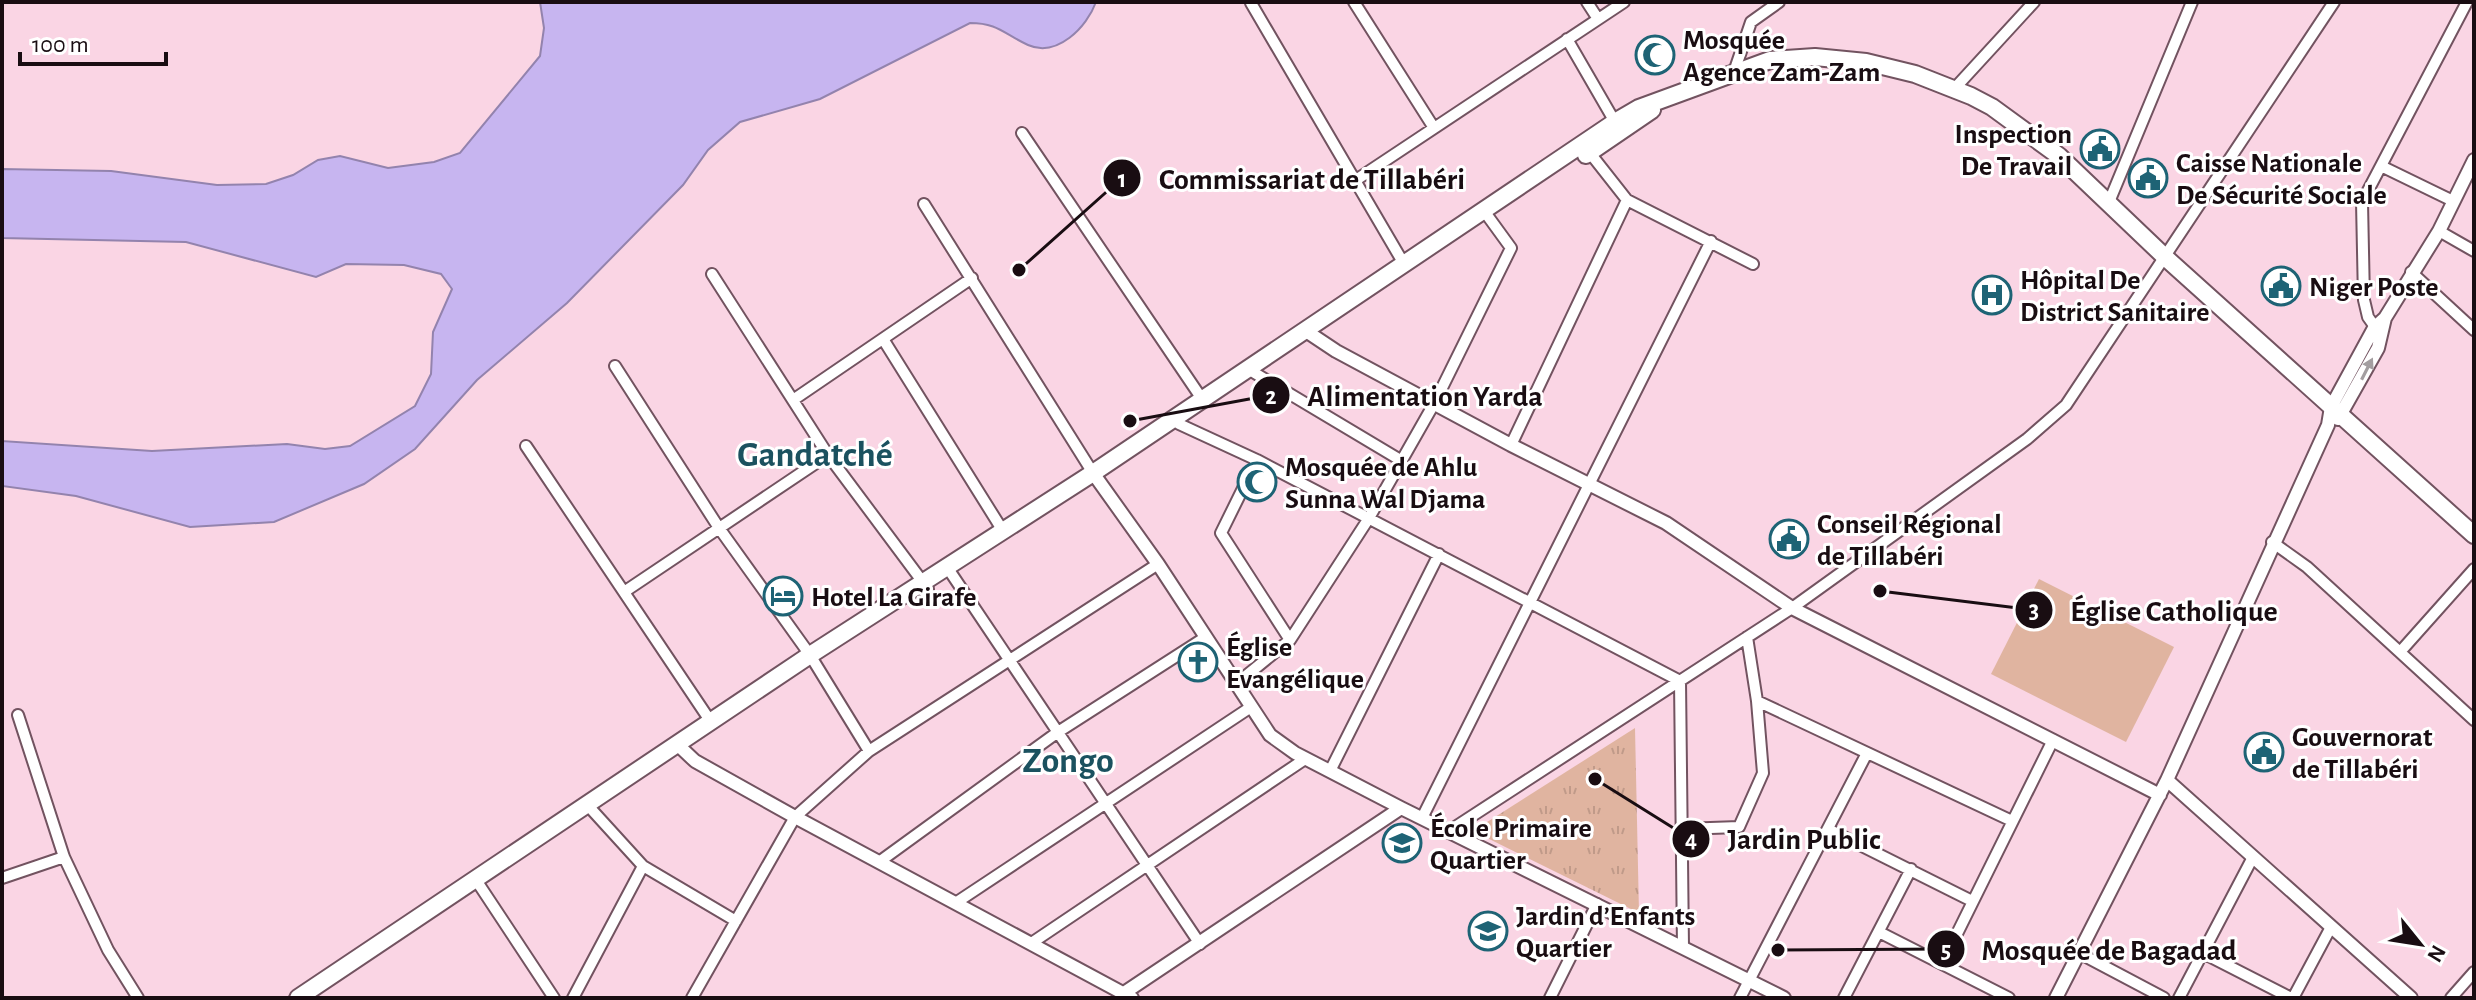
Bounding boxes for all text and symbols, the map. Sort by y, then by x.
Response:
scale bar [20,16,166,66]
place label: Mosquée Agence Zam-Zam [1683,27,1880,87]
text: 100 m [32,33,89,57]
mosque icon: Mosquée Agence Zam-Zam [1634,34,1676,76]
place label: Inspection De Travail [1955,121,2072,181]
public building icon: Inspection De Travail [2079,128,2121,170]
place label: Caisse Nationale De Sécurité Sociale [2176,150,2387,210]
callout: Commissariat de Tillabéri [1102,151,1481,205]
public building icon: Caisse Nationale De Sécurité Sociale [2127,157,2169,199]
text: Commissariat de Tillabéri [1159,165,1465,195]
text: 1 [1118,168,1126,192]
public building icon: Niger Poste [2260,265,2302,307]
place label: Hôpital De District Sanitaire [2020,267,2210,327]
hospital icon: Hôpital De District Sanitaire [1971,274,2013,316]
place label: Niger Poste [2309,274,2439,302]
one-way arrow [2361,358,2374,381]
callout: Alimentation Yarda [1251,368,1558,422]
text: Alimentation Yarda [1307,382,1543,412]
text: 2 [1265,385,1277,409]
district label: Gandatché [737,437,893,473]
place label: Mosquée de Ahlu Sunna Wal Djama [1285,454,1486,514]
mosque icon: Mosquée de Ahlu Sunna Wal Djama [1236,461,1278,503]
place label: Conseil Régional de Tillabéri [1817,511,2002,571]
public building icon: Conseil Régional de Tillabéri [1768,518,1810,560]
hotel icon: Hotel La Girafe [762,575,804,617]
callout: Église Catholique [2014,583,2294,637]
place label: Hotel La Girafe [811,584,976,612]
text: Église Catholique [2070,594,2278,627]
text: 3 [2029,599,2039,623]
place label: Église Evangélique [1226,631,1364,694]
church icon: Église Evangélique [1177,641,1219,683]
place label: Gouvernorat de Tillabéri [2292,724,2433,784]
public building icon: Gouvernorat de Tillabéri [2243,731,2285,773]
district label: Zongo [1022,743,1114,779]
place label: École Primaire Quartier [1430,812,1592,875]
callout: Jardin Public [1671,812,1897,866]
school or university icon: École Primaire Quartier [1381,822,1423,864]
text: Jardin Public [1727,825,1881,855]
text: 4 [1685,828,1697,852]
place label: Jardin d’Enfants Quartier [1516,903,1695,963]
north arrow [2380,904,2460,984]
school or university icon: Jardin d’Enfants Quartier [1467,910,1509,952]
callout: Mosquée de Bagadad [1926,922,2253,976]
text: Mosquée de Bagadad [1981,936,2237,966]
text: 5 [1941,939,1951,963]
text: N [2423,941,2450,966]

